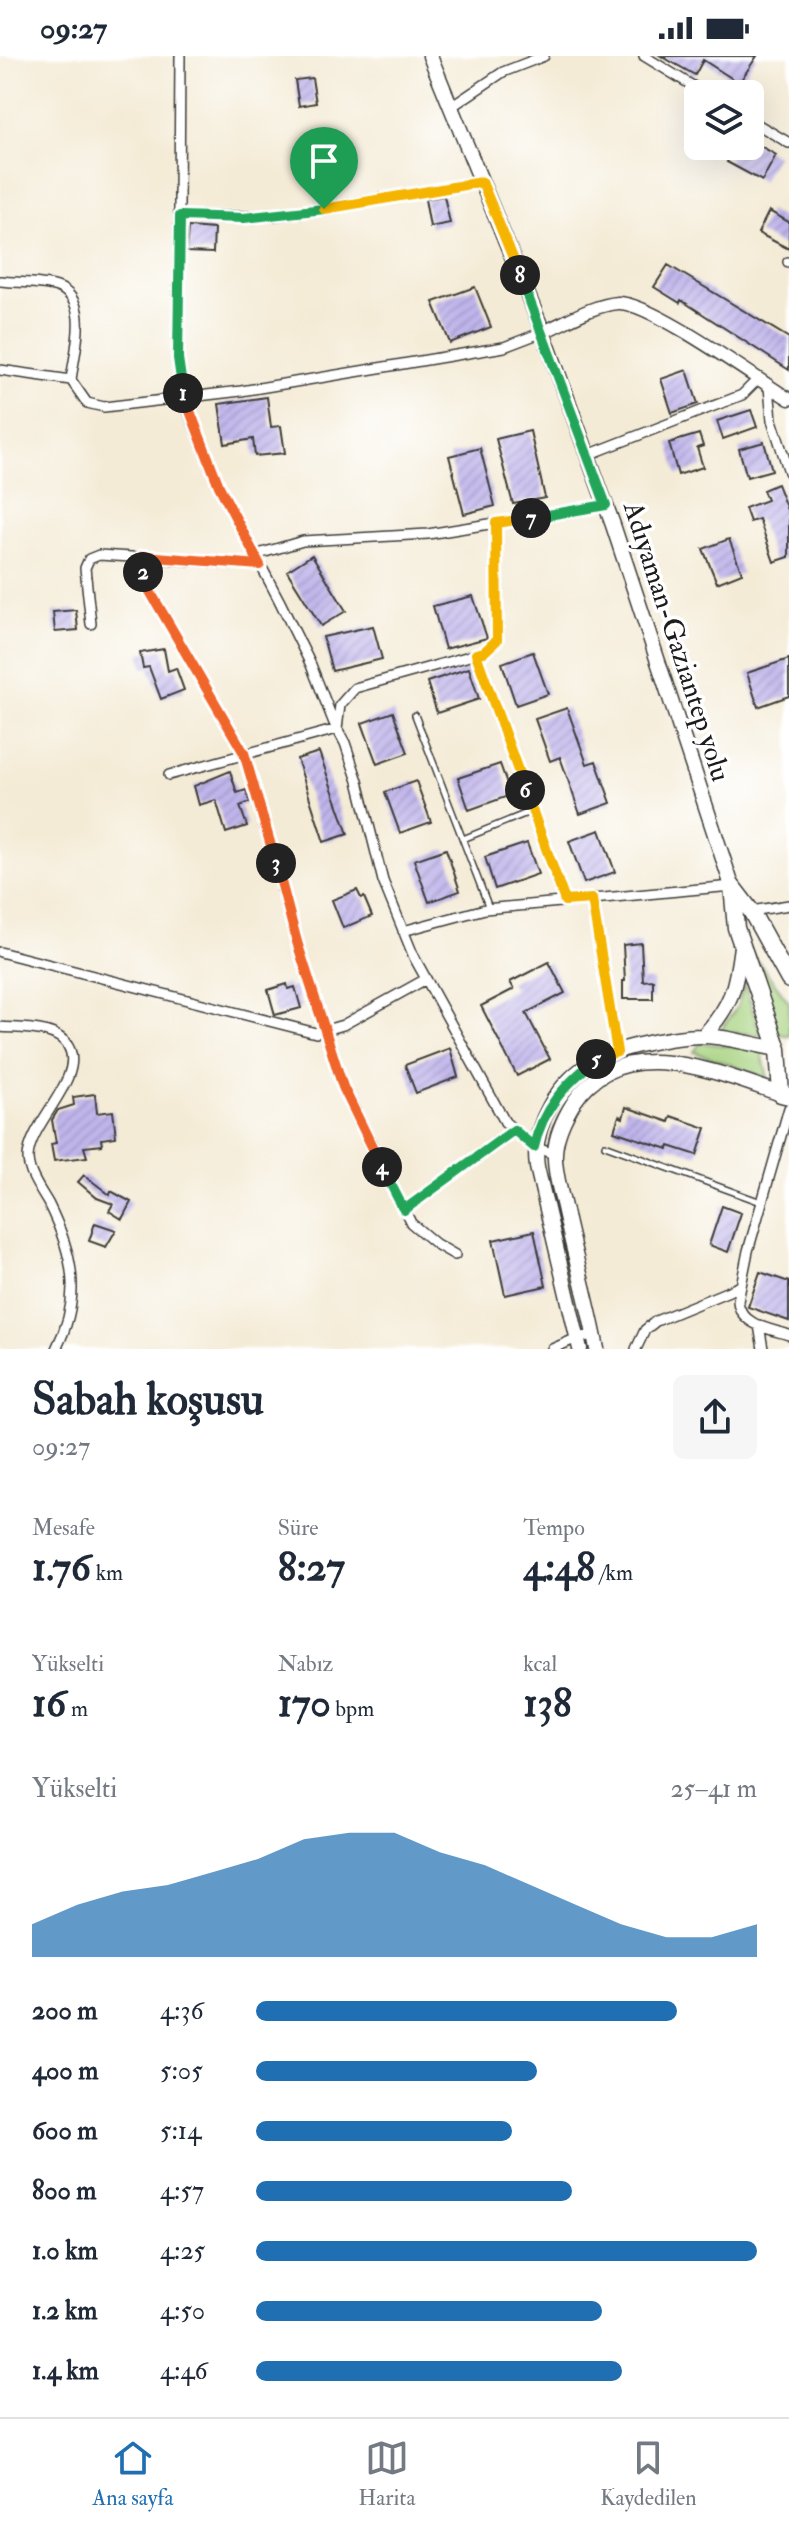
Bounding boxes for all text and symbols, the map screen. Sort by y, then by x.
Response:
text: 09:27 [40,10,107,47]
map controls [684,80,764,160]
button: layers [684,80,764,160]
pin [290,127,358,209]
icon: arrive [302,139,346,183]
pin: 8 [500,255,540,295]
text: 8 [515,261,525,289]
pin: 1 [163,373,203,413]
text: 1 [179,379,187,407]
street label: Adıyaman-Gaziantep yolu [615,496,738,786]
pin: 7 [511,498,551,538]
text: 7 [526,504,536,532]
pin: 2 [123,552,163,592]
text: 2 [137,558,149,586]
pin: 6 [505,770,545,810]
text: 6 [519,776,531,804]
pin: 3 [256,843,296,883]
text: 3 [272,849,280,877]
pin: 5 [576,1039,616,1079]
text: 5 [591,1045,601,1073]
pin: 4 [362,1147,402,1187]
text: 4 [376,1153,388,1181]
text: Sabah koşusu [32,1373,264,1428]
button: share [673,1375,757,1459]
text: 09:27 [32,1431,90,1463]
text: Mesafe [32,1514,95,1542]
text: Süre [278,1514,319,1542]
text: Tempo [523,1514,585,1542]
text: 1.76 [32,1542,91,1593]
text: 8:27 [278,1542,345,1593]
text: 4:48 [523,1542,595,1593]
text: km [91,1559,123,1587]
text: /km [595,1559,633,1587]
text: Yükselti [32,1650,104,1678]
text: Nabız [278,1650,333,1678]
text: kcal [523,1650,557,1678]
text: 16 [32,1678,66,1729]
text: 170 [278,1678,331,1729]
text: 138 [523,1678,572,1729]
text: m [66,1695,88,1723]
text: bpm [331,1695,374,1723]
text: Yükselti [32,1773,117,1805]
text: 25–41 m [670,1773,757,1805]
text: 200 m [32,1995,97,2027]
text: 4:36 [160,1995,204,2027]
text: 400 m [32,2055,98,2087]
text: 5:05 [160,2055,203,2087]
text: 600 m [32,2115,97,2147]
text: 5:14 [160,2115,201,2147]
text: 800 m [32,2175,97,2207]
text: 4:57 [160,2175,204,2207]
text: 1.0 km [32,2235,98,2267]
text: 4:25 [160,2235,205,2267]
text: 1.2 km [32,2295,98,2327]
text: 4:50 [160,2295,205,2327]
text: 1.4 km [32,2355,99,2387]
text: 4:46 [160,2355,208,2387]
tab: Ana sayfa [92,2436,174,2512]
tab: Harita [358,2436,416,2512]
tab: Kaydedilen [600,2436,697,2512]

